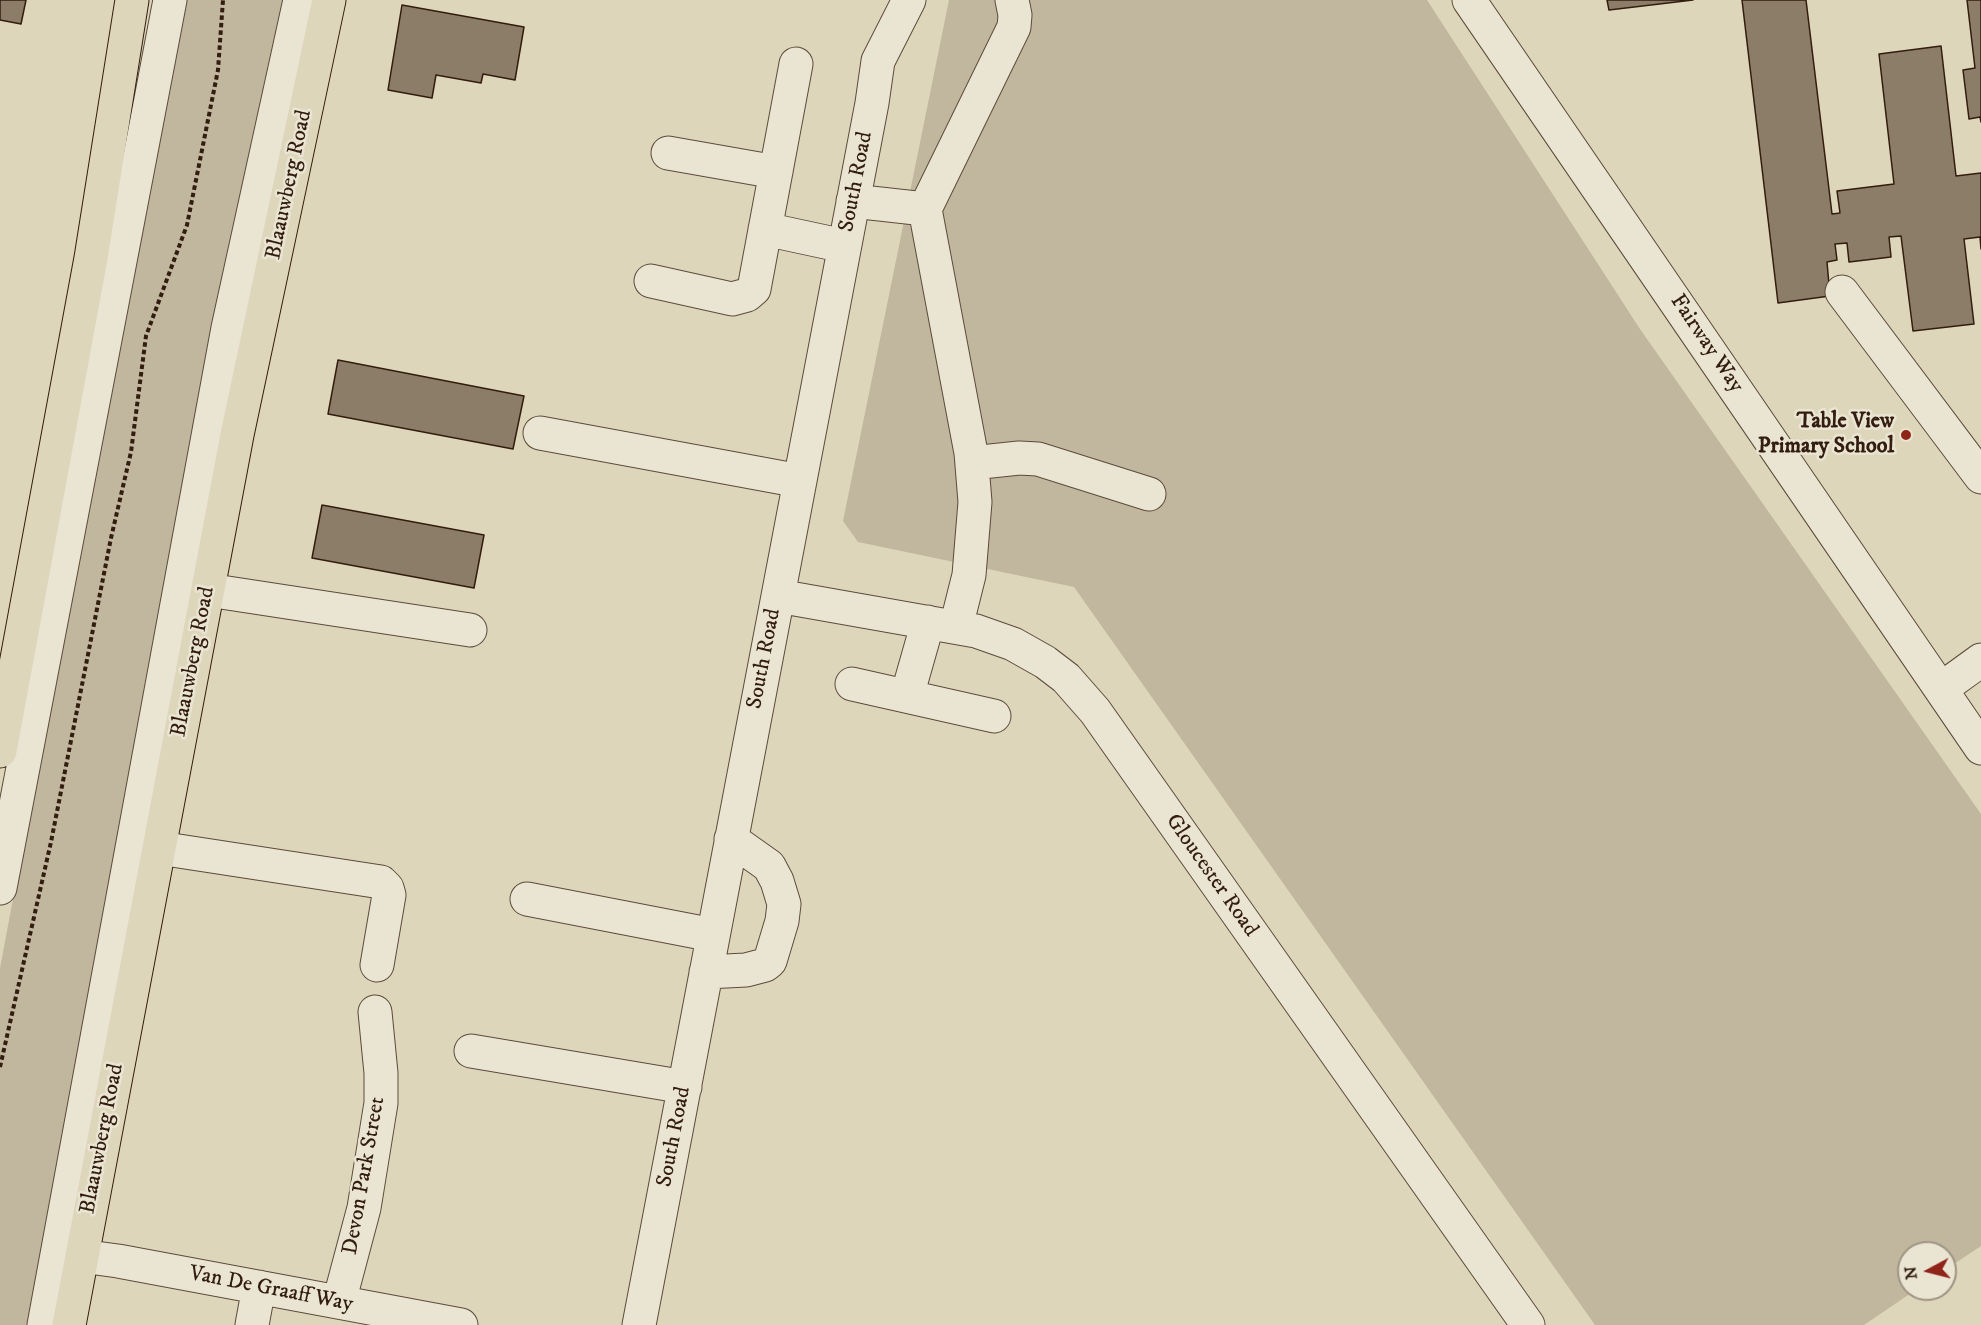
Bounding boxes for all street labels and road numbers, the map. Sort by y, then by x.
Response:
street label: Blaauwberg Road [261,108,319,262]
street label: South Road [834,130,880,234]
street label: Fairway Way [1663,290,1749,398]
street label: Blaauwberg Road [167,585,221,739]
street label: South Road [742,607,788,711]
street label: Gloucester Road [1159,810,1263,942]
street label: Blaauwberg Road [76,1062,130,1216]
street label: South Road [652,1085,698,1189]
street label: Devon Park Street [338,1095,392,1257]
street label: Van De Graaff Way [187,1261,355,1319]

